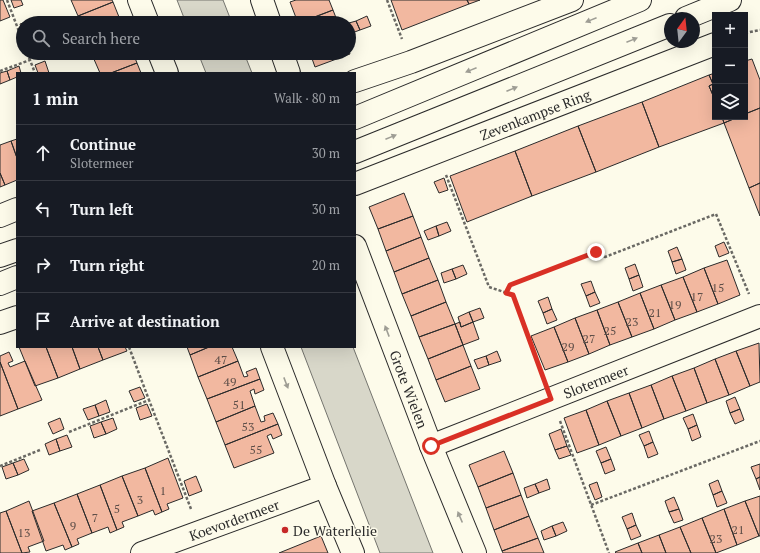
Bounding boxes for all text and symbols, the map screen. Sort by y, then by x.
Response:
north arrow [664,12,700,48]
map controls [712,12,748,120]
button: + [712,12,748,48]
search box [16,16,356,60]
one-way arrow [585,18,597,24]
icon: search [30,27,52,49]
text: Search here [62,28,140,48]
one-way arrow [627,36,639,42]
button: − [712,48,748,84]
one-way arrow [466,67,477,73]
street label: Zevenkampse Ring [477,84,593,144]
button: layers [712,84,748,120]
one-way arrow [506,85,518,91]
text: 1 min [32,87,79,110]
text: Walk · 80 m [274,89,340,107]
text: Continue [70,134,136,154]
one-way arrow [386,134,398,140]
icon: ahead [32,142,54,164]
text: 30 m [312,144,340,162]
text: Slotermeer [70,154,134,172]
icon: left [32,198,54,220]
text: Turn left [70,199,134,219]
text: 30 m [312,200,340,218]
route end [587,243,605,261]
icon: right [32,254,54,276]
text: Turn right [70,255,145,275]
text: 20 m [312,256,340,274]
house number: 15 [712,280,724,295]
house number: 17 [691,289,703,304]
house number: 19 [669,297,681,312]
house number: 21 [649,305,661,320]
icon: arrive [32,310,54,332]
text: Arrive at destination [70,311,220,331]
house number: 23 [626,314,638,329]
house number: 25 [604,323,616,338]
one-way arrow [384,324,390,336]
house number: 27 [583,331,595,346]
house number: 29 [562,339,574,354]
street label: Grote Wielen [386,347,433,431]
house number: 47 [215,352,227,367]
street label: Slotermeer [560,359,632,402]
house number: 49 [224,374,236,389]
one-way arrow [284,378,290,390]
house number: 51 [233,397,245,412]
house number: 53 [242,419,254,434]
route start [422,437,440,455]
house number: 55 [250,442,262,457]
house number: 1 [160,483,166,498]
house number: 3 [137,492,143,507]
street label: Koevordermeer [186,494,282,545]
house number: 5 [114,501,120,516]
house number: 7 [92,510,98,525]
one-way arrow [457,511,464,523]
house number: 9 [70,518,76,533]
place label: De Waterlelie [293,521,377,540]
house number: 21 [732,522,744,537]
house number: 13 [18,525,30,540]
marker: De Waterlelie [280,525,290,535]
house number: 23 [710,531,722,546]

